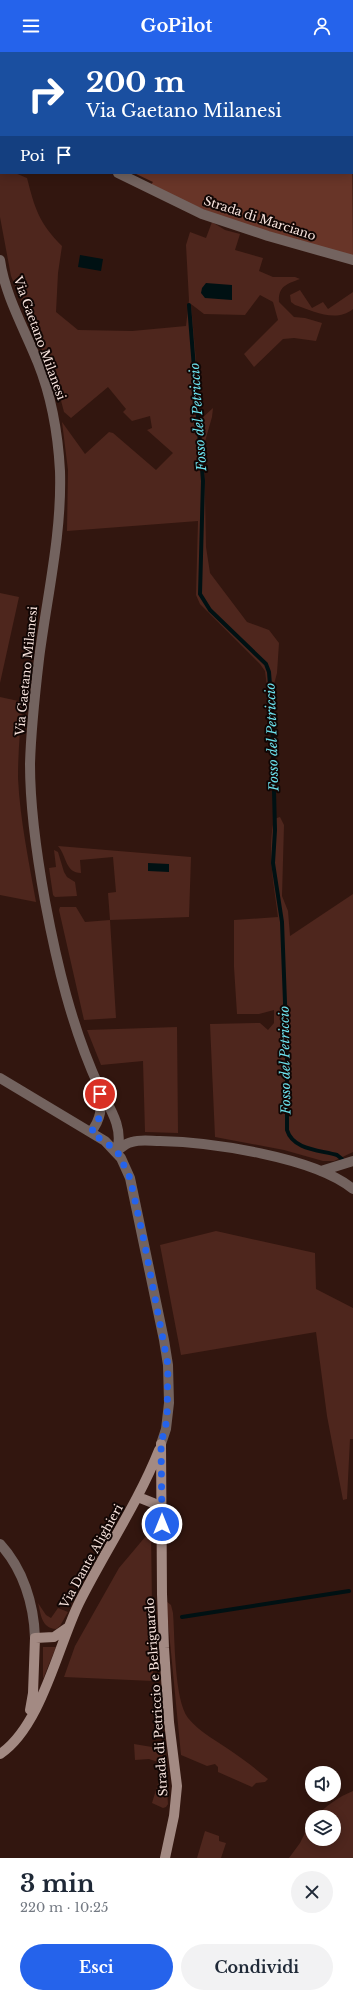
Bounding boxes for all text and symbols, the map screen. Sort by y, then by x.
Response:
icon: menu [20,15,42,37]
text: GoPilot [141,15,212,37]
icon: person [311,15,333,37]
text: 200 m [86,65,185,100]
icon: right [20,68,72,120]
text: Via Gaetano Milanesi [86,100,282,122]
icon: arrive [53,144,75,166]
text: Poi [20,146,45,165]
street label: Strada di Marciano [202,193,318,243]
street label: Via Gaetano Milanesi [10,273,69,402]
water label: Fosso del Petriccio [186,362,210,473]
street label: Via Gaetano Milanesi [12,605,40,738]
water label: Fosso del Petriccio [262,682,282,793]
water label: Fosso del Petriccio [276,1005,294,1115]
pin [83,1077,117,1111]
icon: arrive [89,1083,111,1105]
street label: Via Dante Alighieri [56,1501,126,1612]
position arrow [141,1503,183,1545]
street label: Strada di Petriccio e Belriguardo [142,1597,170,1797]
map controls [305,1766,341,1846]
button: sound [305,1766,341,1802]
button: layers [305,1810,341,1846]
text: 3 min [20,1869,94,1898]
button: close [291,1871,333,1913]
text: 220 m · 10:25 [20,1899,108,1916]
button: Esci [20,1944,173,1990]
button: Condividi [181,1944,333,1990]

